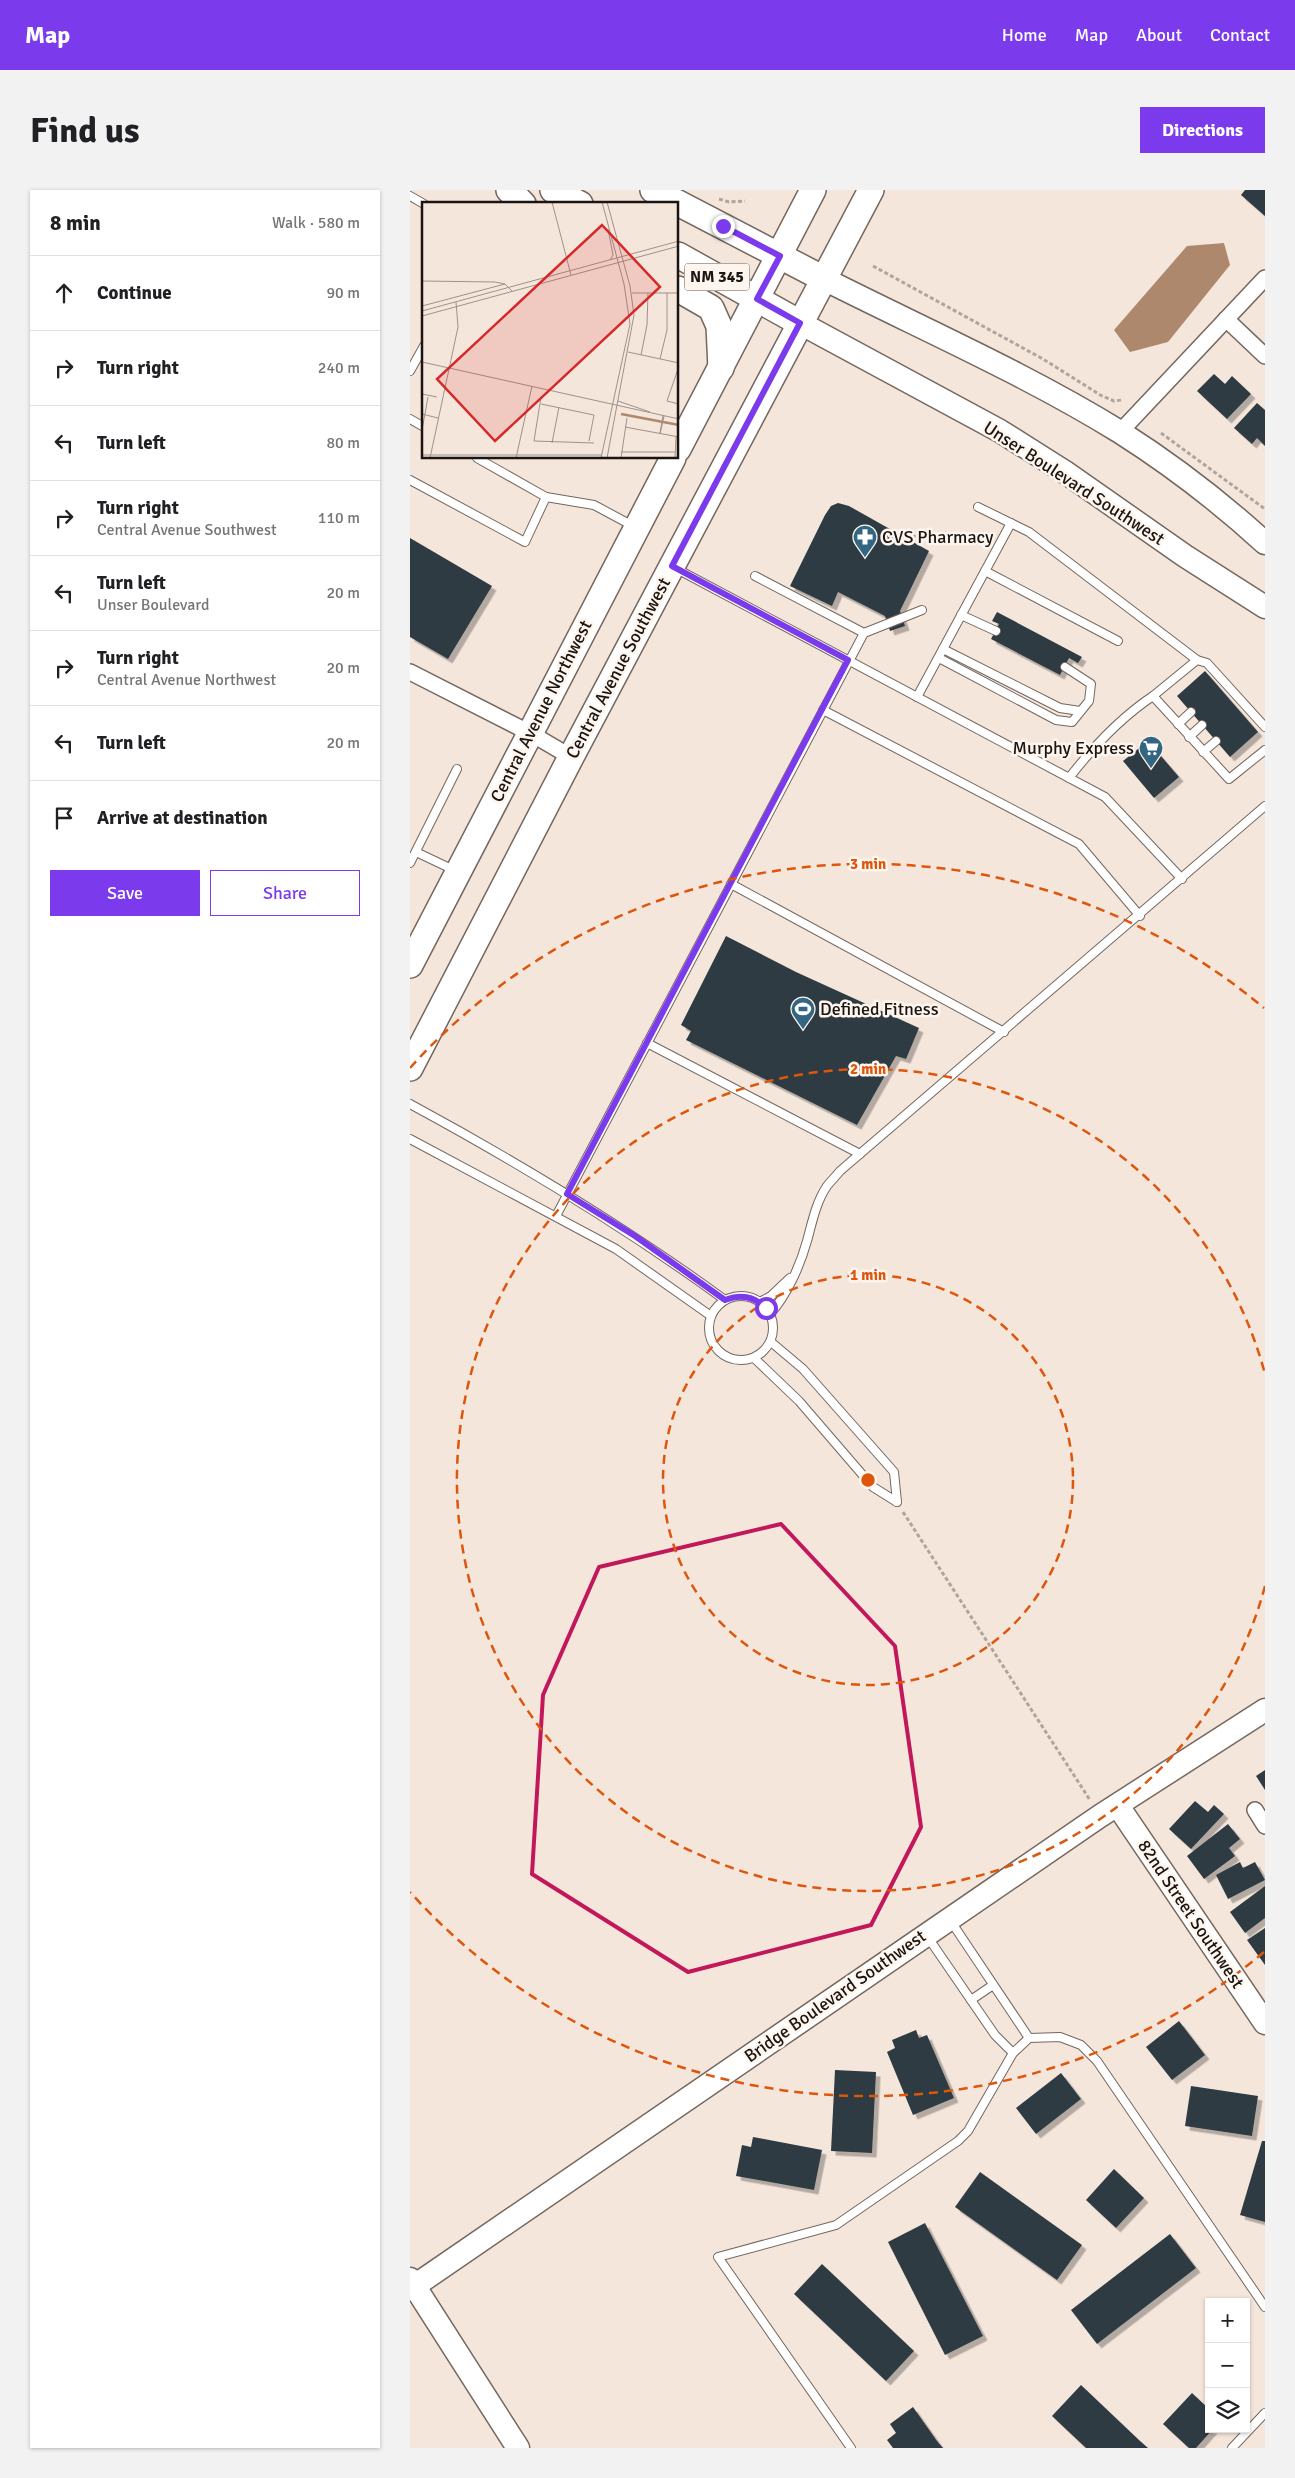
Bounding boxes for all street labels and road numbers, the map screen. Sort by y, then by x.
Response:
road number: NM 345 [684,264,750,290]
street label: Unser Boulevard Southwest [979,416,1169,550]
street label: Central Avenue Southwest [561,574,675,762]
street label: Central Avenue Northwest [485,616,597,806]
street label: 82nd Street Southwest [1133,1835,1249,1993]
street label: Bridge Boulevard Southwest [740,1925,930,2067]

